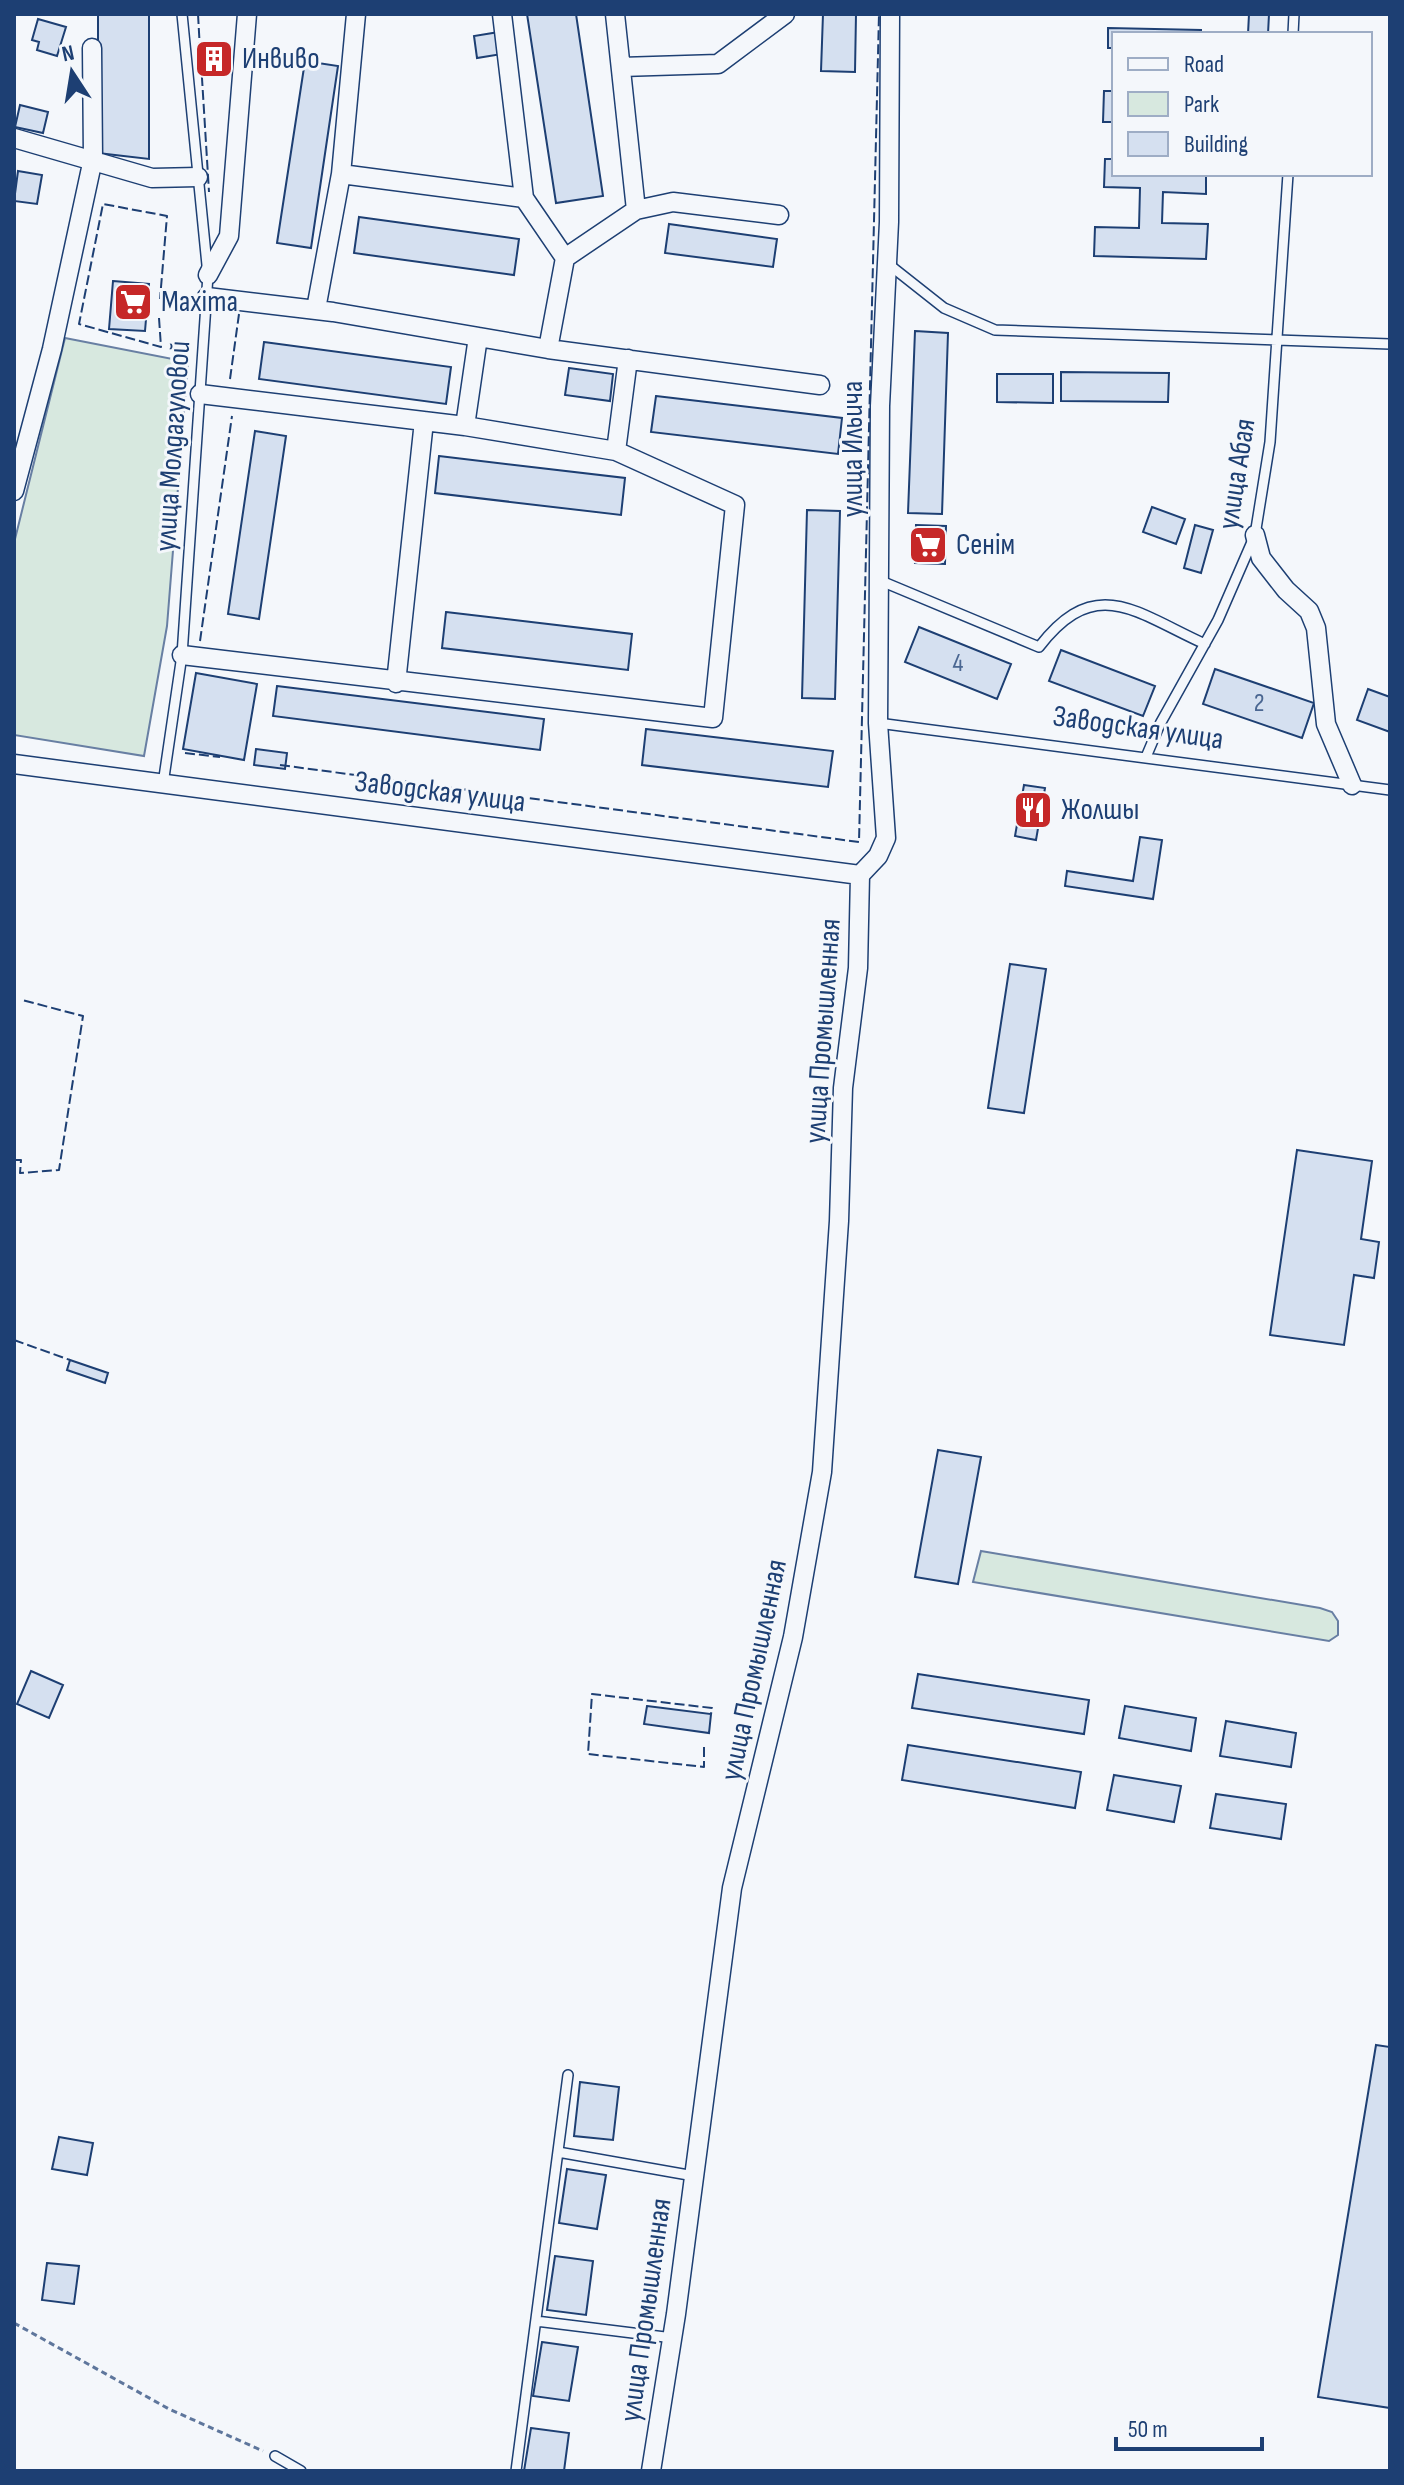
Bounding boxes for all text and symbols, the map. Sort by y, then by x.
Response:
north arrow [32,32,112,112]
legend [1112,32,1372,176]
building icon: Инвиво [193,38,235,80]
text: N [60,39,77,68]
place label: Инвиво [242,41,320,77]
text: Road [1184,50,1224,79]
text: Park [1184,90,1219,119]
text: Building [1184,130,1248,159]
supermarket icon: Maxima [112,281,154,323]
place label: Maxima [161,284,238,320]
street label: улица Молдагуловой [148,339,198,553]
street label: улица Ильича [835,381,871,517]
street label: улица Абая [1210,416,1264,532]
supermarket icon: Сенiм [907,524,949,566]
place label: Сенiм [956,527,1015,563]
house number: 4 [953,648,964,679]
house number: 2 [1254,688,1264,719]
street label: Заводская улица [1050,698,1226,758]
street label: Заводская улица [352,764,528,820]
restaurant icon: Жолшы [1012,789,1054,831]
place label: Жолшы [1061,792,1139,828]
street label: улица Промышленная [797,917,849,1145]
street label: улица Промышленная [713,1556,795,1784]
street label: улица Промышленная [613,2196,679,2424]
scale bar [1116,2401,1262,2451]
text: 50 m [1128,2415,1168,2444]

